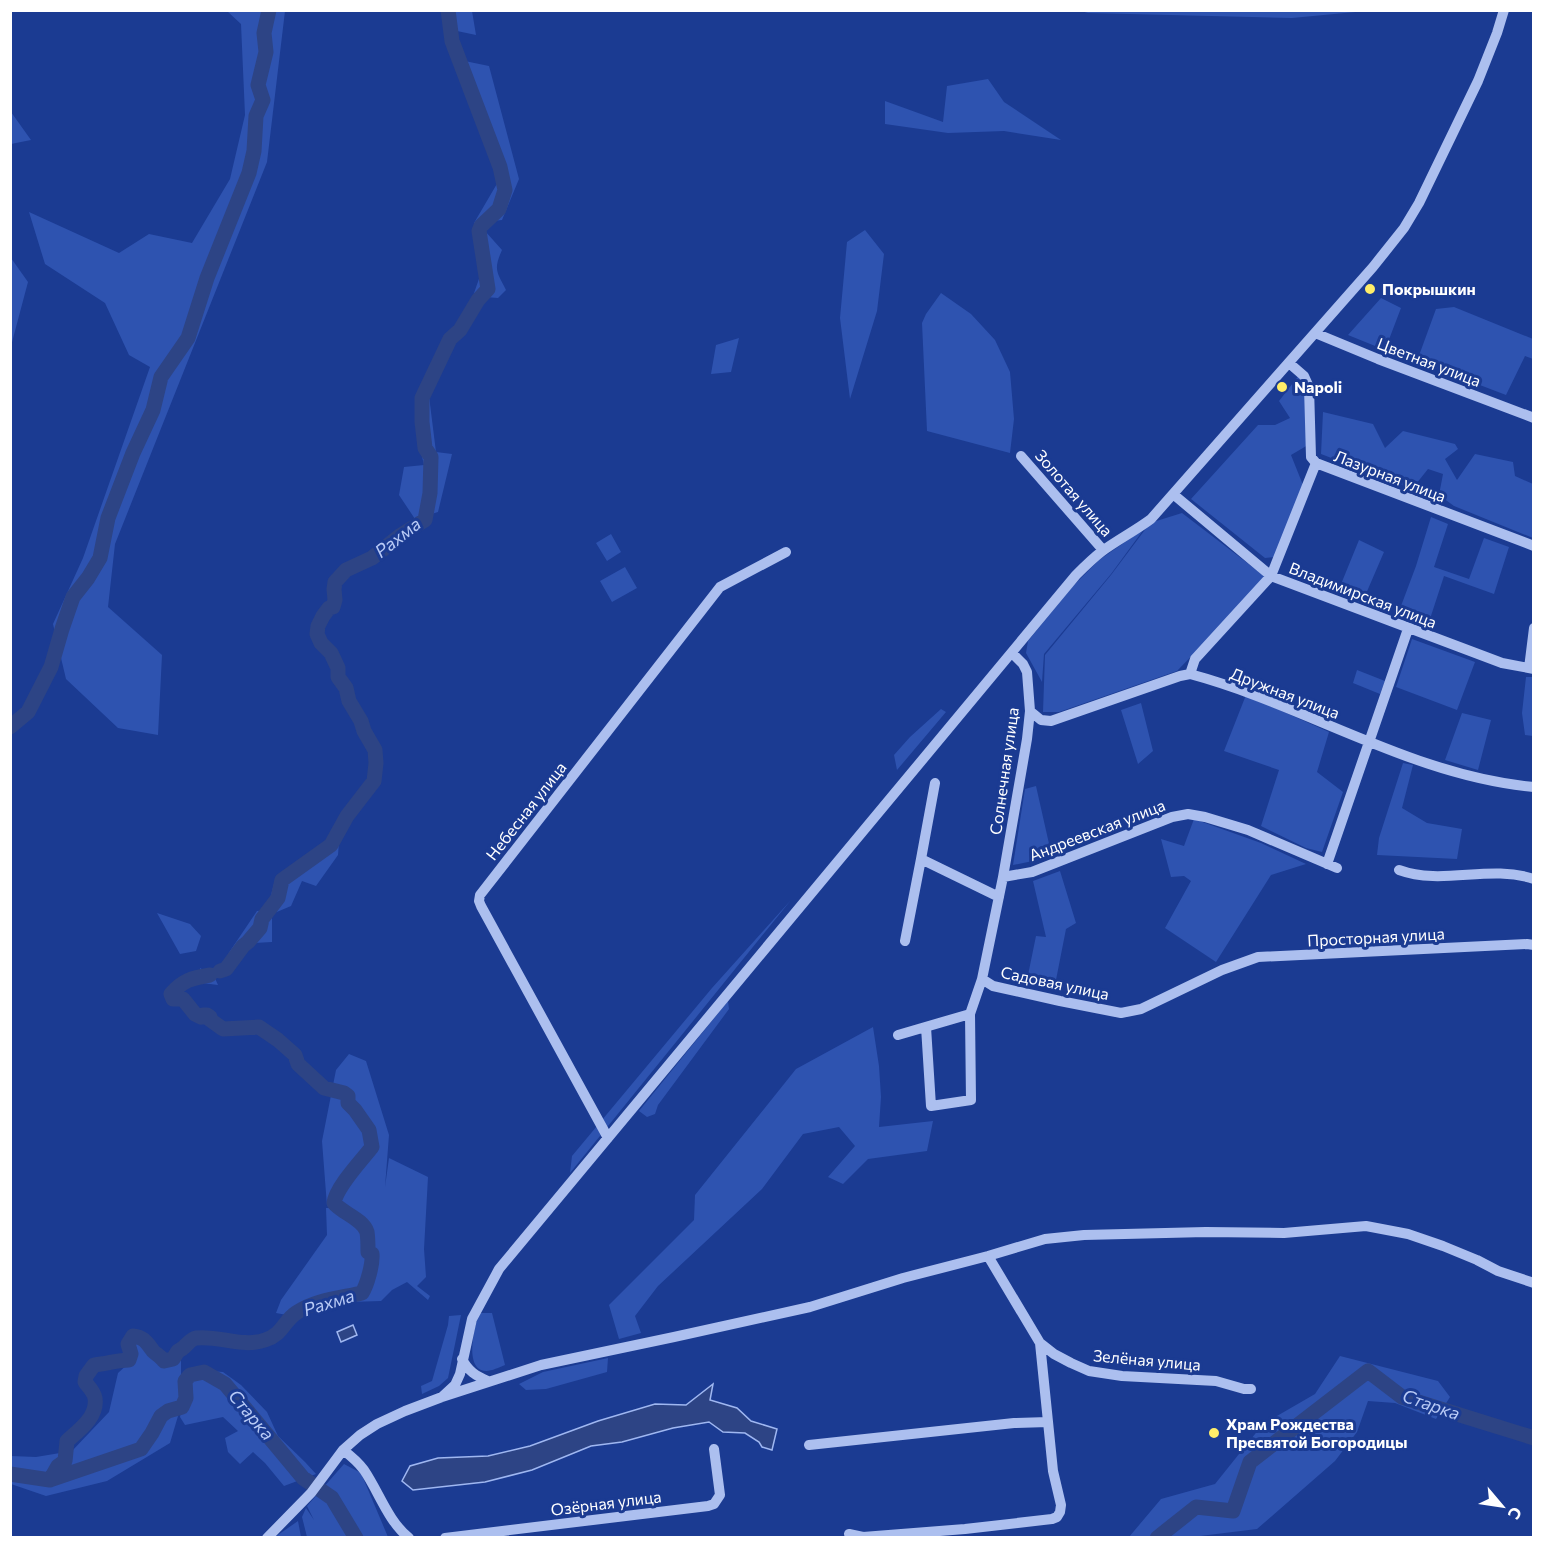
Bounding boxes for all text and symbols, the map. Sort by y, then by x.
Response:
place label: Покрышкин [1382,279,1476,298]
marker: Покрышкин [1363,282,1377,296]
street label: Цветная улица [1375,333,1484,390]
place label: Napoli [1294,377,1342,396]
marker: Napoli [1275,380,1289,394]
street label: Лазурная улица [1332,445,1449,506]
street label: Золотая улица [1032,446,1117,540]
water label: Рахма [370,512,425,562]
street label: Владимирская улица [1287,558,1440,631]
street label: Дружная улица [1228,663,1342,722]
street label: Солнечная улица [985,706,1022,836]
street label: Небесная улица [481,758,570,863]
street label: Андреевская улица [1026,795,1168,864]
street label: Просторная улица [1307,923,1445,950]
street label: Садовая улица [999,962,1111,1003]
water label: Рахма [300,1284,357,1320]
street label: Зелёная улица [1092,1345,1202,1374]
water label: Старка [1400,1384,1463,1424]
water label: Старка [224,1385,279,1444]
place label: Храм Рождества Пресвятой Богородицы [1226,1414,1408,1451]
marker: Храм Рождества Пресвятой Богородицы [1207,1426,1221,1440]
north arrow [1472,1476,1532,1536]
street label: Озёрная улица [550,1486,662,1519]
text: С [1505,1504,1527,1523]

